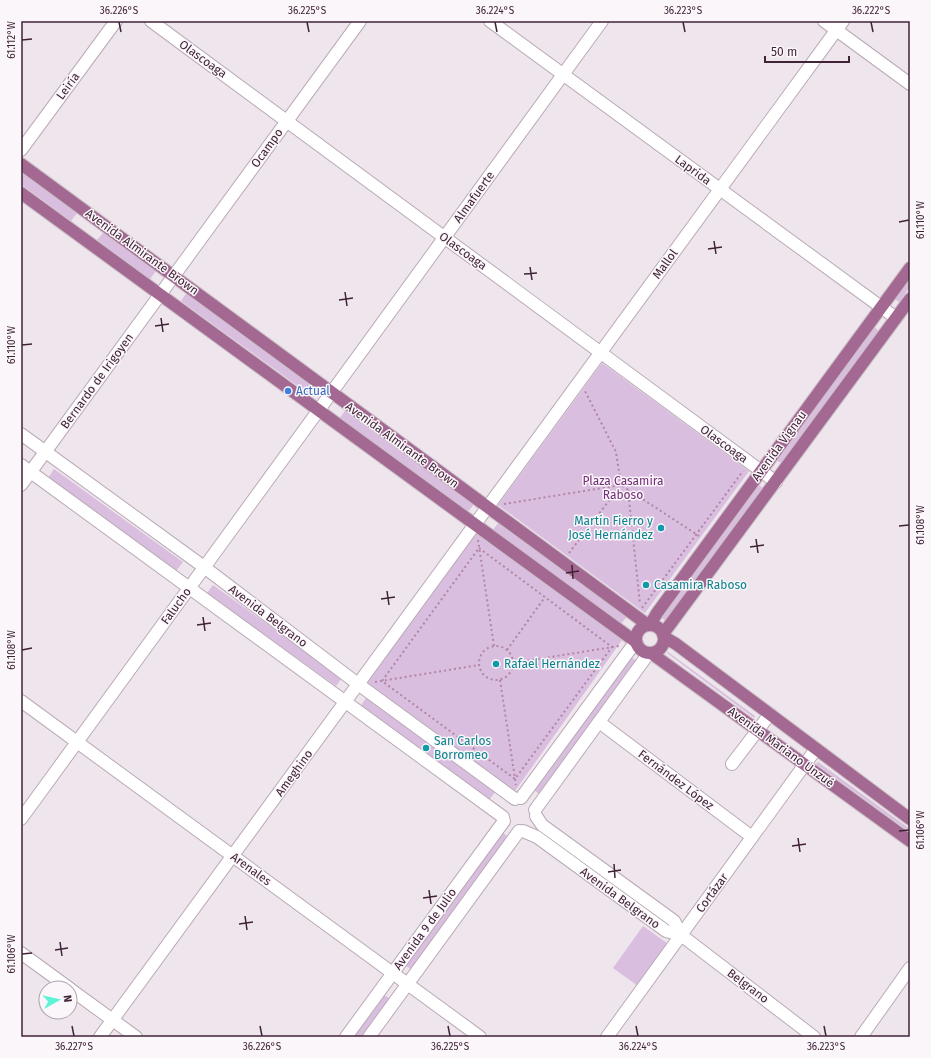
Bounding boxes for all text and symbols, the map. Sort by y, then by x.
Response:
text: 36.226°S [100,5,139,17]
text: 36.225°S [288,5,327,17]
text: 36.224°S [476,5,515,17]
text: 36.223°S [664,5,703,17]
text: 36.222°S [852,5,891,17]
text: 61.112°W [6,20,18,59]
street label: Olascoaga [177,37,229,81]
scale bar [765,38,849,64]
text: 50 m [771,45,797,59]
street label: Leiría [53,70,83,102]
street label: Ocampo [248,126,286,170]
street label: Laprida [672,152,714,188]
street label: Almafuerte [451,169,497,225]
text: 61.110°W [915,200,927,239]
street label: Avenida Almirante Brown [83,206,201,298]
street label: Olascoaga [437,229,489,273]
street label: Mallol [650,246,681,282]
text: 61.110°W [6,325,18,364]
street label: Bernardo de Irigoyen [58,331,136,431]
place label: Actual [296,384,330,398]
marker: Actual [283,386,293,396]
street label: Avenida Almirante Brown [343,399,461,491]
street label: Avenida Vignau [749,408,809,484]
street label: Olascoaga [698,422,750,466]
park label: Plaza Casamira Raboso [582,474,664,502]
text: 61.108°W [915,505,927,545]
place label: Martín Fierro y José Hernández [568,514,653,542]
marker: Martín Fierro y José Hernández [656,523,666,533]
place label: Casamira Raboso [654,578,747,592]
marker: Casamira Raboso [641,580,651,590]
street label: Avenida Belgrano [226,582,310,650]
street label: Falucho [158,585,194,627]
text: 61.108°W [6,630,18,670]
place label: Rafael Hernández [504,657,600,671]
marker: Rafael Hernández [491,659,501,669]
street label: Avenida Mariano Unzué [725,704,837,790]
place label: San Carlos Borromeo [434,734,492,762]
marker: San Carlos Borromeo [421,743,431,753]
street label: Ameghino [272,747,316,799]
street label: Fernández López [636,747,716,813]
text: 61.106°W [915,810,927,850]
street label: Arenales [228,850,274,889]
street label: Avenida Belgrano [577,864,663,932]
street label: Cortázar [693,870,731,915]
street label: Avenida 9 de Julio [391,885,459,973]
text: 61.106°W [6,934,18,974]
street label: Belgrano [724,966,772,1006]
north arrow [38,980,78,1020]
text: N [60,994,74,1003]
text: 36.227°S [55,1041,93,1053]
text: 36.226°S [243,1041,282,1053]
text: 36.225°S [431,1041,470,1053]
text: 36.224°S [619,1041,658,1053]
text: 36.223°S [807,1041,846,1053]

